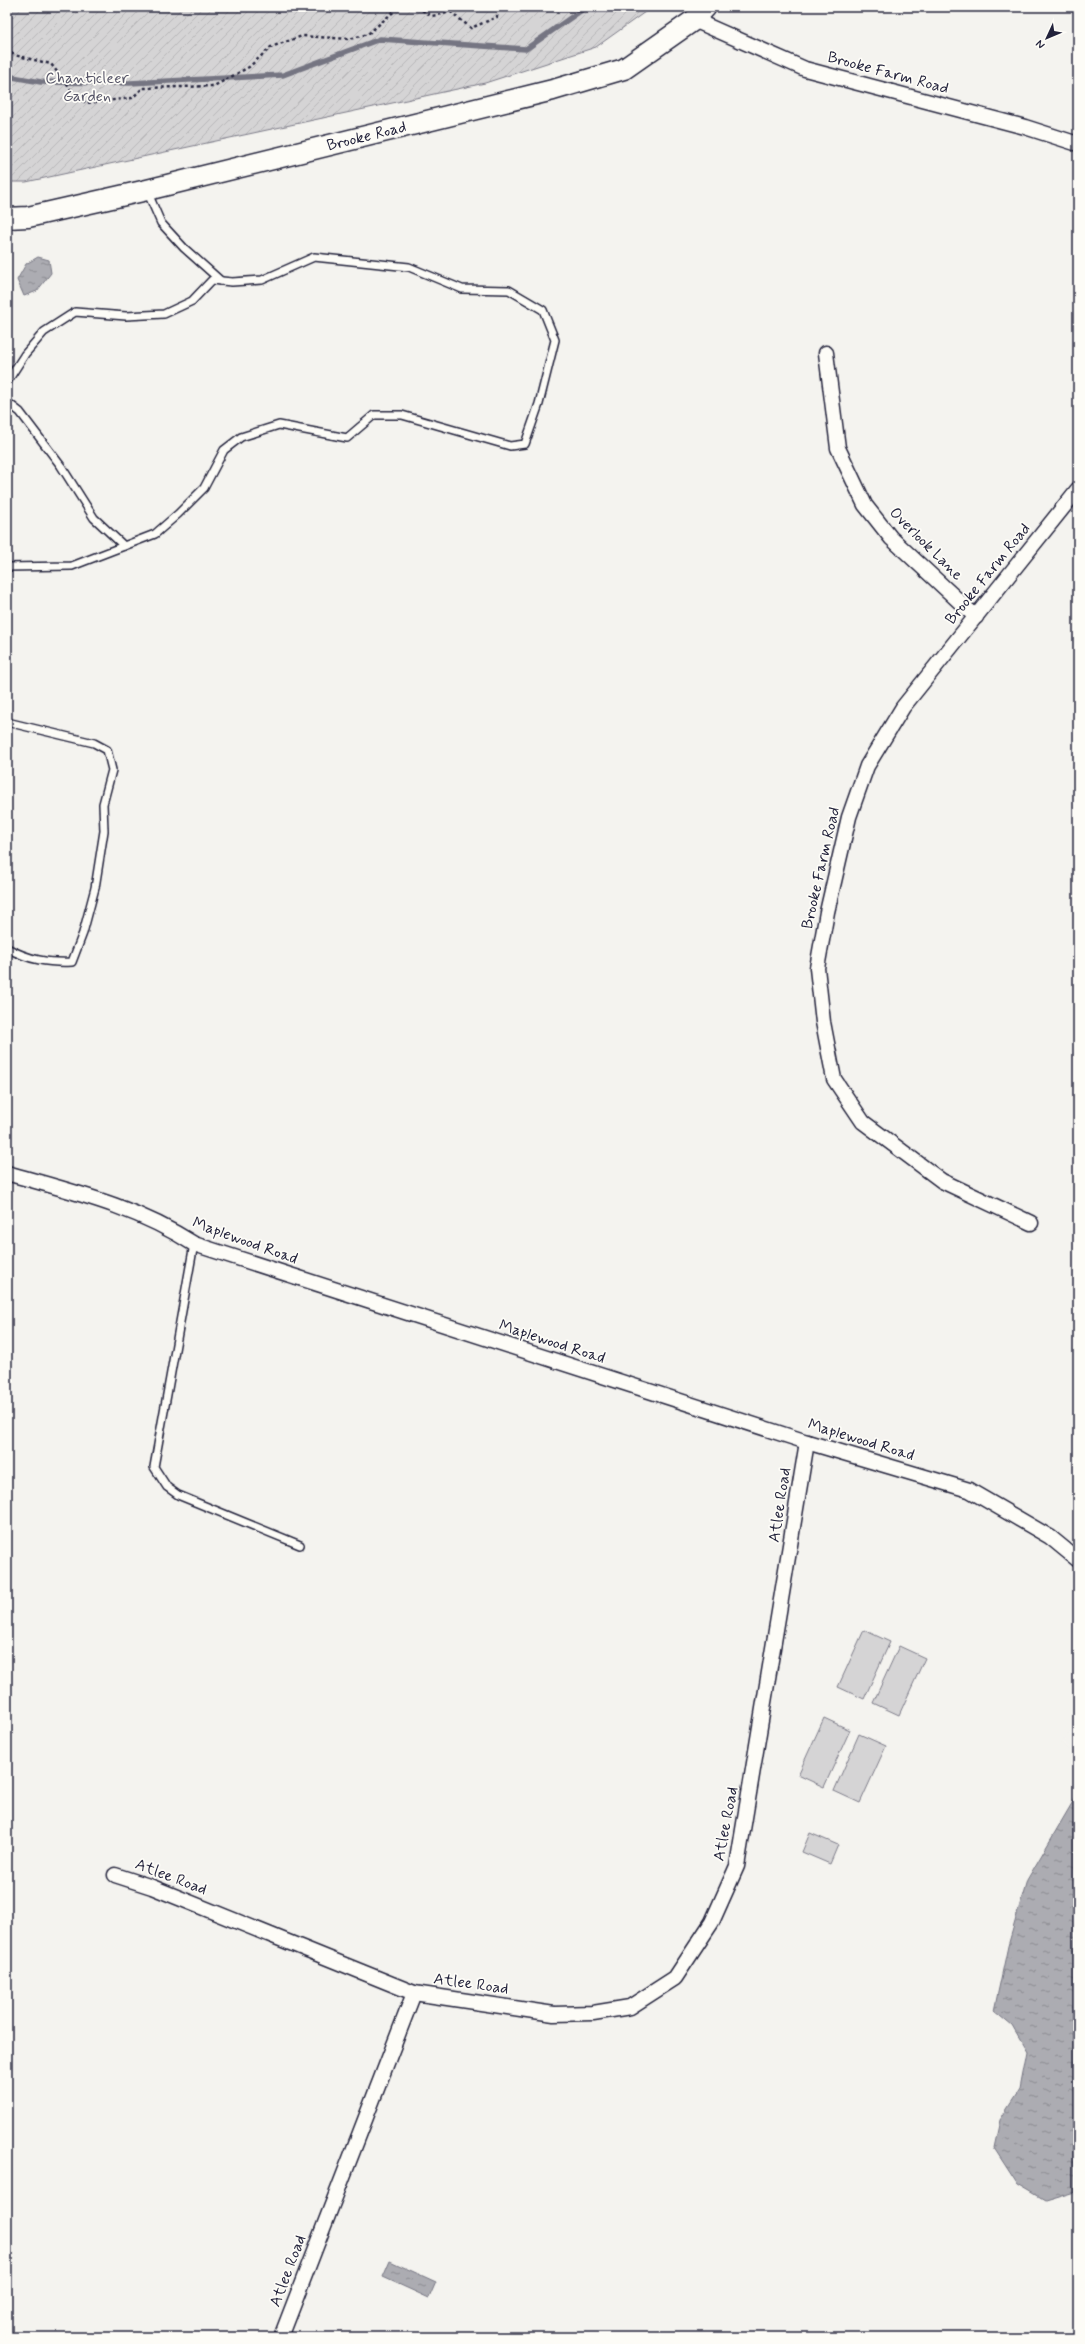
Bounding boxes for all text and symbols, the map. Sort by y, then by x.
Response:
north arrow [1027,18,1067,58]
text: N [1033,37,1048,52]
street label: Brooke Farm Road [825,47,951,99]
park label: Chanticleer Garden [45,68,129,107]
street label: Brooke Road [324,116,408,156]
street label: Overlook Lane [885,503,968,586]
street label: Brooke Farm Road [941,519,1035,629]
street label: Brooke Farm Road [797,805,845,931]
street label: Maplewood Road [190,1212,300,1270]
street label: Maplewood Road [496,1315,608,1369]
street label: Maplewood Road [805,1414,917,1466]
street label: Atlee Road [764,1466,796,1544]
street label: Atlee Road [709,1785,743,1863]
street label: Atlee Road [132,1854,210,1900]
street label: Atlee Road [432,1968,510,2000]
street label: Atlee Road [265,2232,311,2310]

